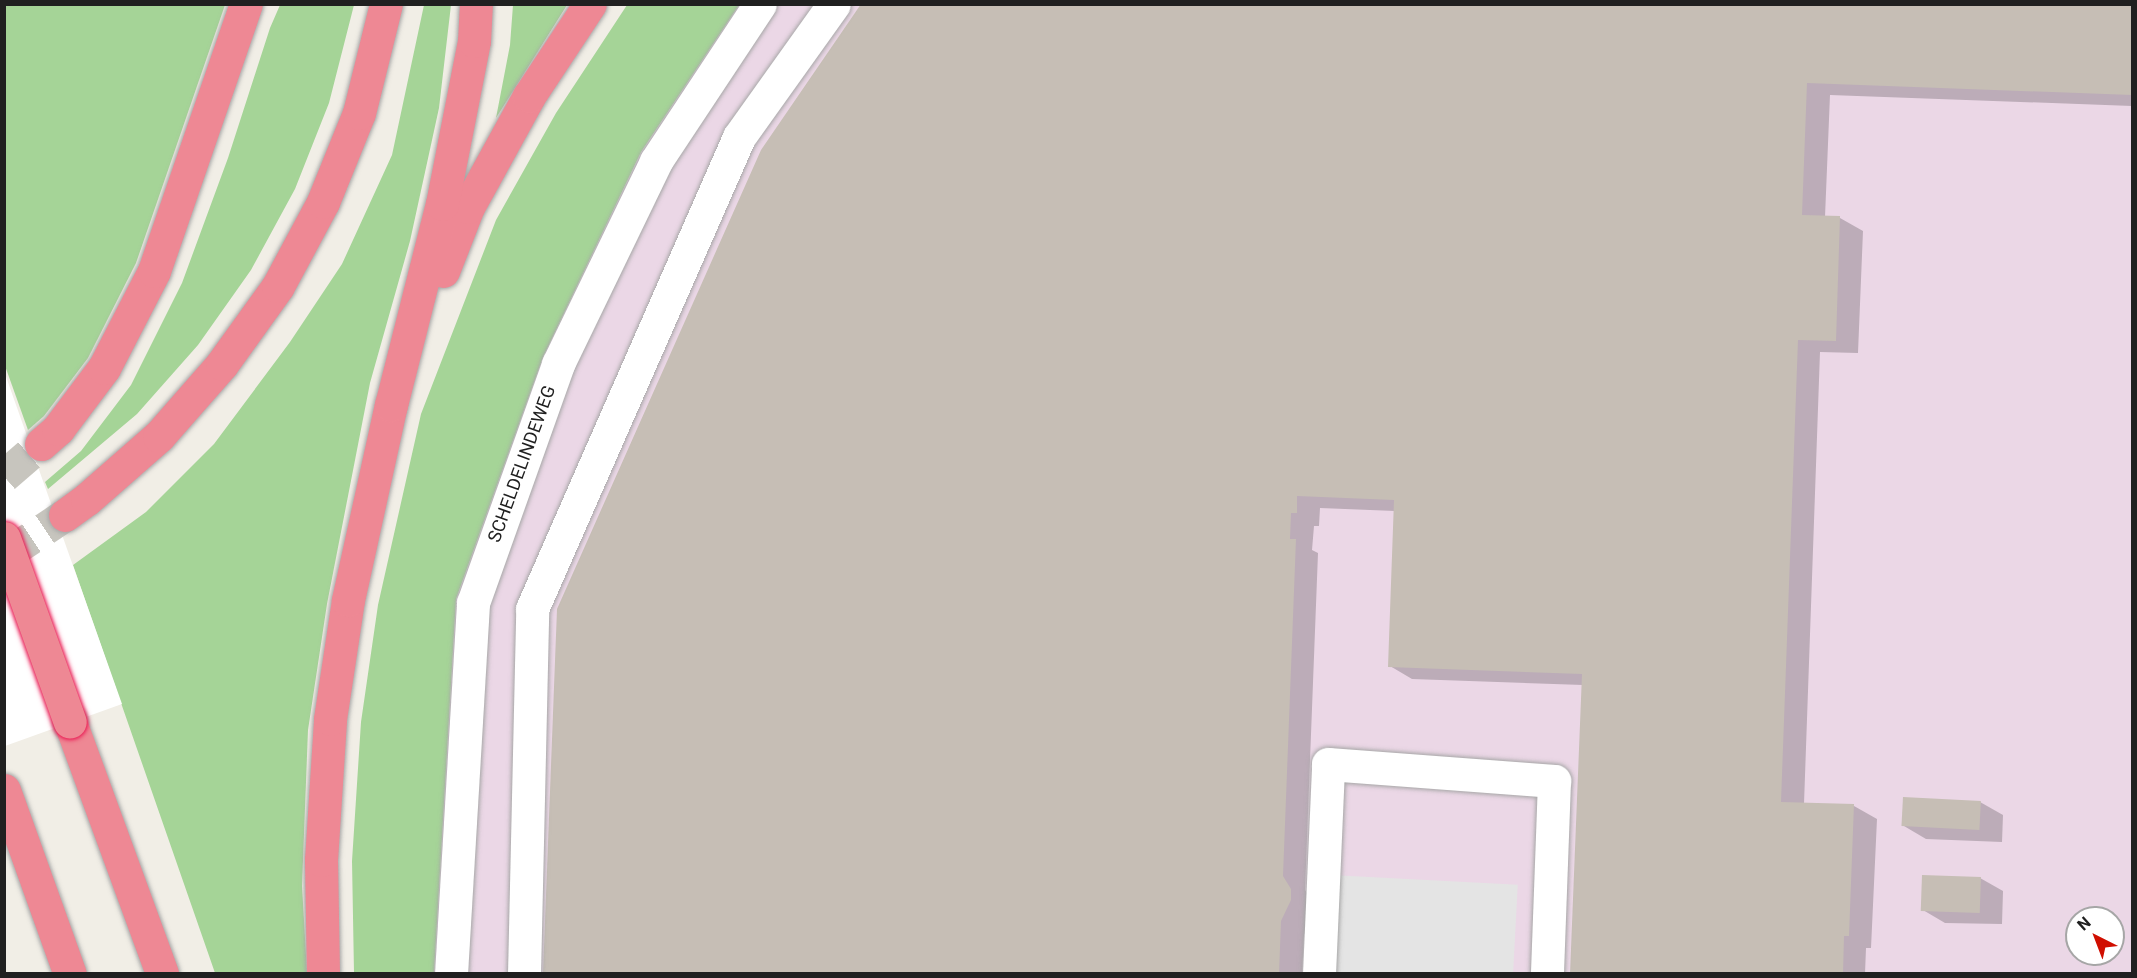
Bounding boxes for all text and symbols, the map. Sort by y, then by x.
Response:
street label: SCHELDELINDEWEG [484,383,560,545]
north arrow [2065,906,2125,966]
text: N [2073,913,2095,935]

